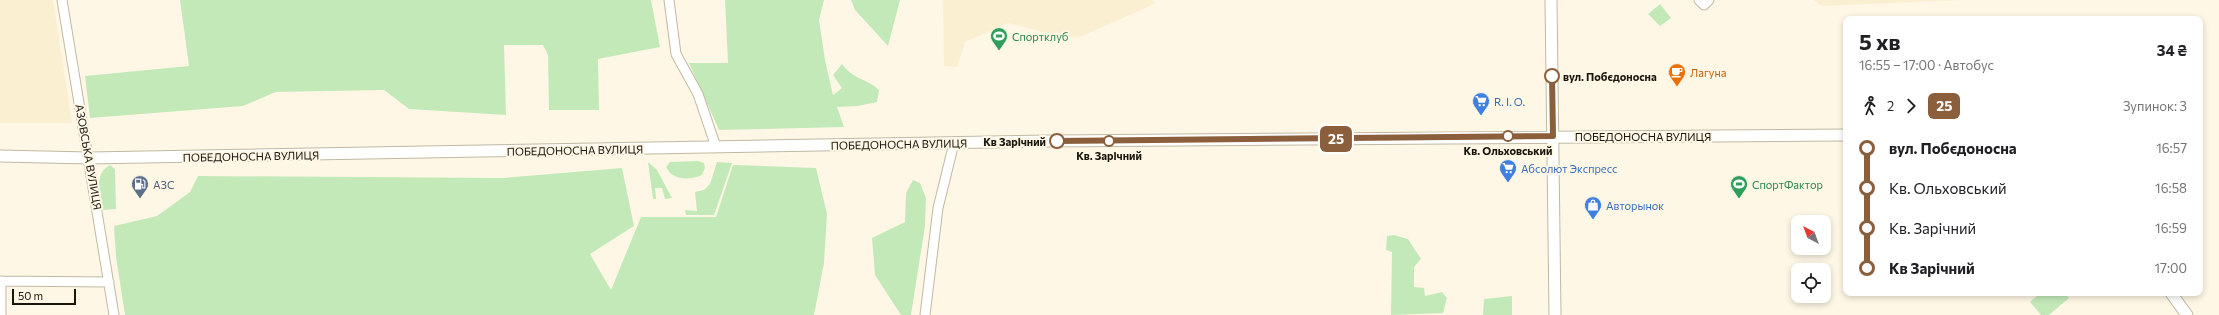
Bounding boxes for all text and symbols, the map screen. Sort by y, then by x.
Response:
sports icon: Спортклуб [989,26,1009,51]
text: 5 хв [1859,28,1901,55]
place label: Спортклуб [1012,30,1069,43]
text: 34 ₴ [2157,41,2187,59]
text: 16:55 – 17:00 · Автобус [1859,57,1994,73]
cafe icon: Лагуна [1667,62,1687,87]
place label: Лагуна [1690,66,1726,79]
marker: вул. Побєдоносна [1544,68,1560,84]
place label: вул. Побєдоносна [1563,70,1657,83]
supermarket icon: R. I. O. [1471,91,1491,116]
place label: R. I. O. [1494,95,1526,108]
icon: walk [1859,95,1881,117]
icon: forward [1900,95,1922,117]
text: 25 [1936,97,1952,114]
text: 2 [1887,98,1894,114]
text: Зупинок: 3 [2123,98,2187,114]
street label: АЗОВСЬКА ВУЛИЦЯ [73,103,105,211]
line badge: 25 [1318,126,1354,152]
text: 25 [1328,130,1344,147]
marker: Кв. Ольховський [1502,130,1514,142]
street label: ПОБЕДОНОСНА ВУЛИЦЯ [1575,130,1711,143]
marker: Кв Зарічний [1049,133,1065,149]
place label: Кв Зарічний [983,135,1046,148]
marker: Кв. Зарічний [1103,135,1115,147]
street label: ПОБЕДОНОСНА ВУЛИЦЯ [831,136,967,152]
text: вул. Побєдоносна [1889,139,2017,157]
text: 16:57 [2156,140,2187,156]
street label: ПОБЕДОНОСНА ВУЛИЦЯ [507,142,643,158]
place label: Кв. Ольховський [1464,144,1552,157]
street label: ПОБЕДОНОСНА ВУЛИЦЯ [183,148,319,164]
place label: Кв. Зарічний [1076,149,1142,162]
supermarket icon: Абсолют Экспресс [1498,158,1518,183]
place label: Абсолют Экспресс [1521,162,1618,175]
fuel station icon: АЗС [130,174,150,199]
sports icon: СпортФактор [1729,174,1749,199]
place label: АЗС [153,178,174,191]
place label: СпортФактор [1752,178,1823,191]
text: Кв. Ольховський [1889,179,2007,197]
text: 16:58 [2155,180,2187,196]
shop icon: Авторынок [1583,195,1603,220]
place label: Авторынок [1606,199,1664,212]
north arrow [1791,215,1831,255]
map controls [1791,215,1831,303]
text: Кв. Зарічний [1889,219,1976,237]
text: 16:59 [2155,220,2187,236]
text: Кв Зарічний [1889,259,1975,277]
text: 17:00 [2155,260,2187,276]
button: locate [1791,263,1831,303]
scale bar [12,287,76,306]
text: 50 m [18,289,43,302]

